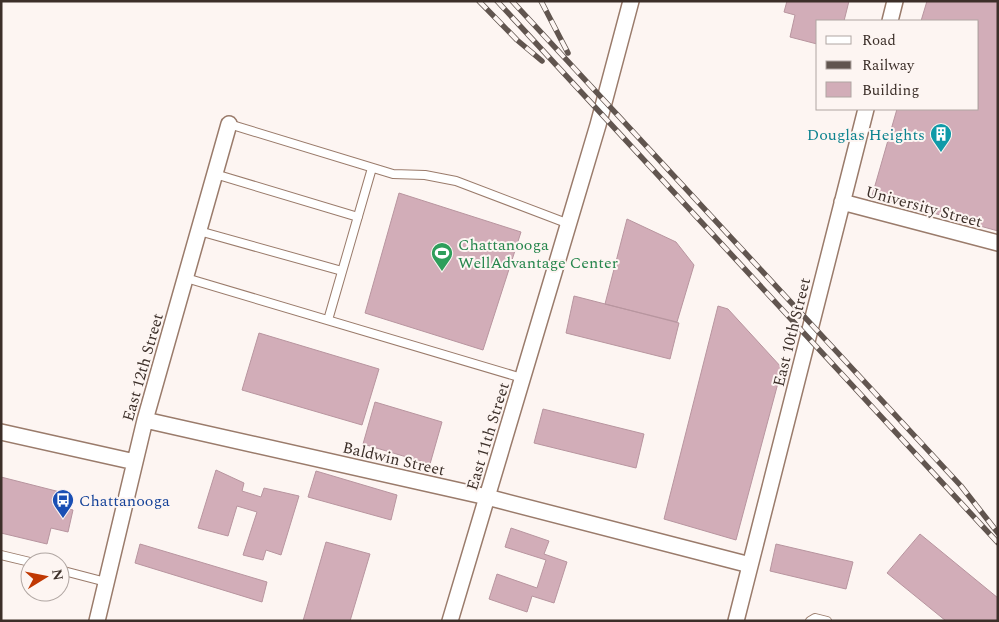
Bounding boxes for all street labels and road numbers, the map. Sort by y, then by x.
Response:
street label: University Street [863,180,985,234]
street label: East 10th Street [767,275,817,389]
street label: East 12th Street [116,310,170,424]
street label: East 11th Street [460,379,516,493]
street label: Baldwin Street [340,436,448,482]

